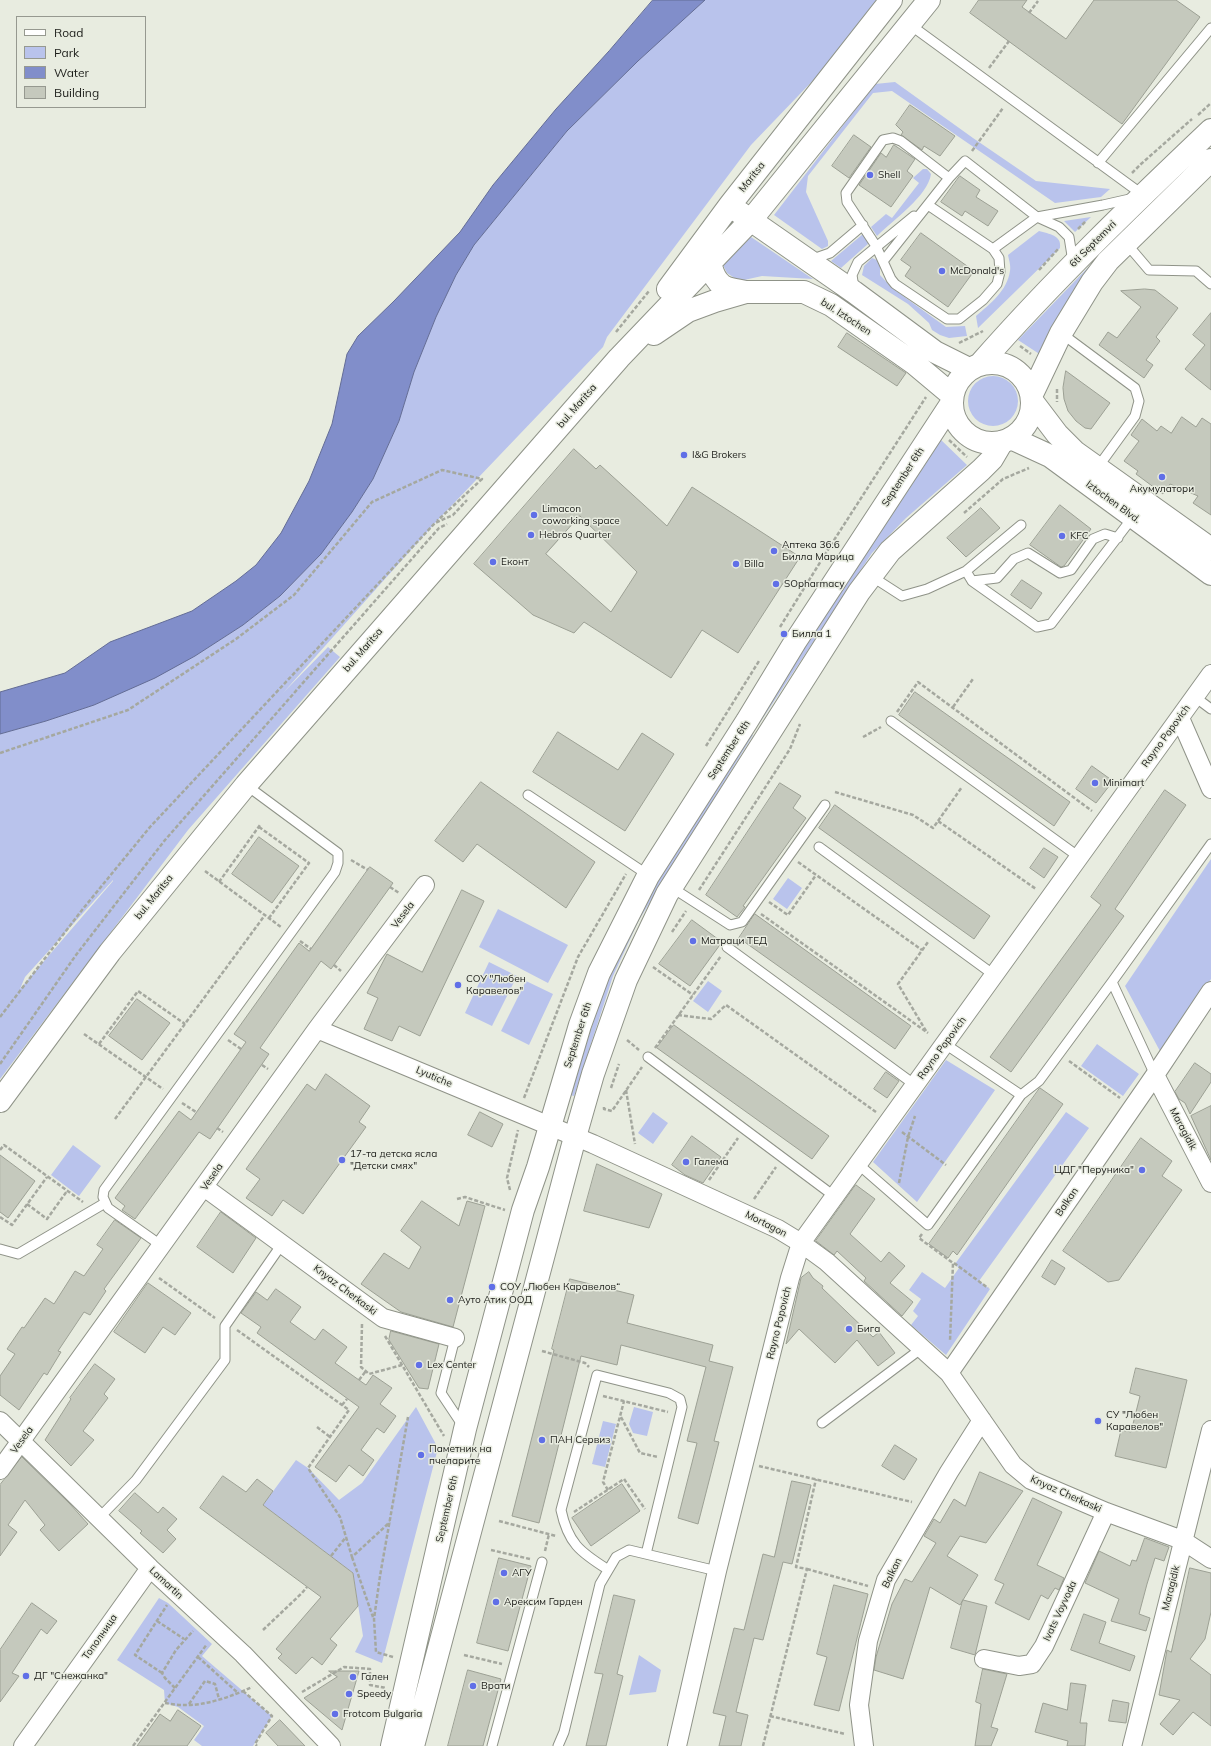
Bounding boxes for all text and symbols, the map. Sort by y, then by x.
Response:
legend [16,16,146,108]
text: Road [54,25,83,40]
text: Park [54,45,79,60]
text: Water [54,65,89,80]
text: Building [54,85,99,100]
street label: Maritsa [736,159,768,195]
place label: Shell [878,169,900,181]
marker: Shell [865,170,875,180]
street label: 6ti Septemvri [1067,218,1119,270]
place label: McDonald's [950,265,1004,277]
marker: McDonald's [937,266,947,276]
street label: bul. Iztochen [818,296,874,338]
street label: bul. Maritsa [555,382,599,430]
street label: September 6th [879,445,927,509]
place label: I&G Brokers [692,449,746,461]
marker: I&G Brokers [679,450,689,460]
marker: Акумулатори [1157,472,1167,482]
street label: Iztochen Blvd. [1083,478,1143,526]
place label: Акумулатори [1130,483,1194,495]
place label: Limacon coworking space [542,503,620,526]
marker: Limacon coworking space [529,510,539,520]
place label: Hebros Quarter [539,529,611,541]
marker: Hebros Quarter [526,530,536,540]
place label: KFC [1070,530,1089,542]
marker: KFC [1057,531,1067,541]
place label: Аптека 36.6 Билла Марица [782,539,854,562]
marker: Аптека 36.6 Билла Марица [769,546,779,556]
place label: Еконт [501,556,529,568]
marker: Еконт [488,557,498,567]
place label: Billa [744,558,764,570]
marker: Billa [731,559,741,569]
place label: SOpharmacy [784,578,845,590]
marker: SOpharmacy [771,579,781,589]
street label: bul. Maritsa [341,626,385,674]
place label: Билла 1 [792,628,831,640]
marker: Билла 1 [779,629,789,639]
street label: Rayno Popovich [1139,702,1193,770]
street label: September 6th [705,718,753,782]
place label: Minimart [1103,777,1144,789]
marker: Minimart [1090,778,1100,788]
street label: bul. Maritsa [132,872,176,922]
street label: Vesela [389,899,417,931]
place label: Матраци ТЕД [701,935,767,947]
marker: Матраци ТЕД [688,936,698,946]
place label: СОУ "Любен Каравелов" [466,973,526,996]
marker: СОУ "Любен Каравелов" [453,980,463,990]
street label: September 6th [562,1001,594,1069]
street label: Rayno Popovich [915,1014,969,1082]
street label: Lyutiche [414,1064,454,1090]
street label: Maragidik [1167,1106,1199,1152]
place label: 17-та детска ясла "Детски смях" [350,1148,437,1172]
marker: 17-та детска ясла "Детски смях" [337,1155,347,1165]
place label: Галема [694,1156,729,1168]
marker: Галема [681,1157,691,1167]
street label: Vesela [198,1161,226,1193]
place label: ЦДГ "Перуника" [1054,1164,1134,1176]
marker: ЦДГ "Перуника" [1137,1165,1147,1175]
street label: Balkan [1053,1185,1081,1219]
street label: Mortagon [743,1208,789,1240]
street label: Knyaz Cherkaski [311,1262,379,1318]
place label: СОУ „Любен Каравелов“ [500,1281,620,1293]
marker: СОУ „Любен Каравелов“ [487,1282,497,1292]
street label: Rayno Popovich [764,1285,794,1361]
place label: Ауто Атик ООД [458,1294,532,1306]
marker: Ауто Атик ООД [445,1295,455,1305]
place label: Бига [857,1323,880,1335]
marker: Бига [844,1324,854,1334]
place label: Lex Center [427,1359,476,1371]
marker: Lex Center [414,1360,424,1370]
place label: СУ "Любен Каравелов" [1106,1409,1163,1432]
marker: СУ "Любен Каравелов" [1093,1416,1103,1426]
street label: Vesela [8,1424,36,1456]
place label: ПАН Сервиз [550,1434,610,1446]
marker: ПАН Сервиз [537,1435,547,1445]
place label: Паметник на пчеларите [429,1443,492,1466]
marker: Паметник на пчеларите [416,1450,426,1460]
street label: Knyaz Cherkaski [1029,1473,1103,1515]
street label: September 6th [433,1474,461,1544]
street label: Balkan [880,1556,904,1590]
street label: Lamartin [147,1564,185,1602]
street label: Maragidik [1160,1564,1182,1612]
place label: АГУ [512,1567,532,1579]
marker: АГУ [499,1568,509,1578]
street label: Ivats Voyvoda [1041,1579,1079,1643]
place label: Арексим Гарден [504,1596,583,1608]
marker: Арексим Гарден [491,1597,501,1607]
street label: Тополница [80,1612,120,1662]
place label: ДГ "Снежанка" [34,1670,108,1682]
marker: ДГ "Снежанка" [21,1671,31,1681]
place label: Гален [361,1671,389,1683]
marker: Гален [348,1672,358,1682]
place label: Врати [481,1680,510,1692]
marker: Врати [468,1681,478,1691]
place label: Speedy [357,1688,391,1700]
marker: Speedy [344,1689,354,1699]
place label: Frotcom Bulgaria [343,1708,422,1720]
marker: Frotcom Bulgaria [330,1709,340,1719]

